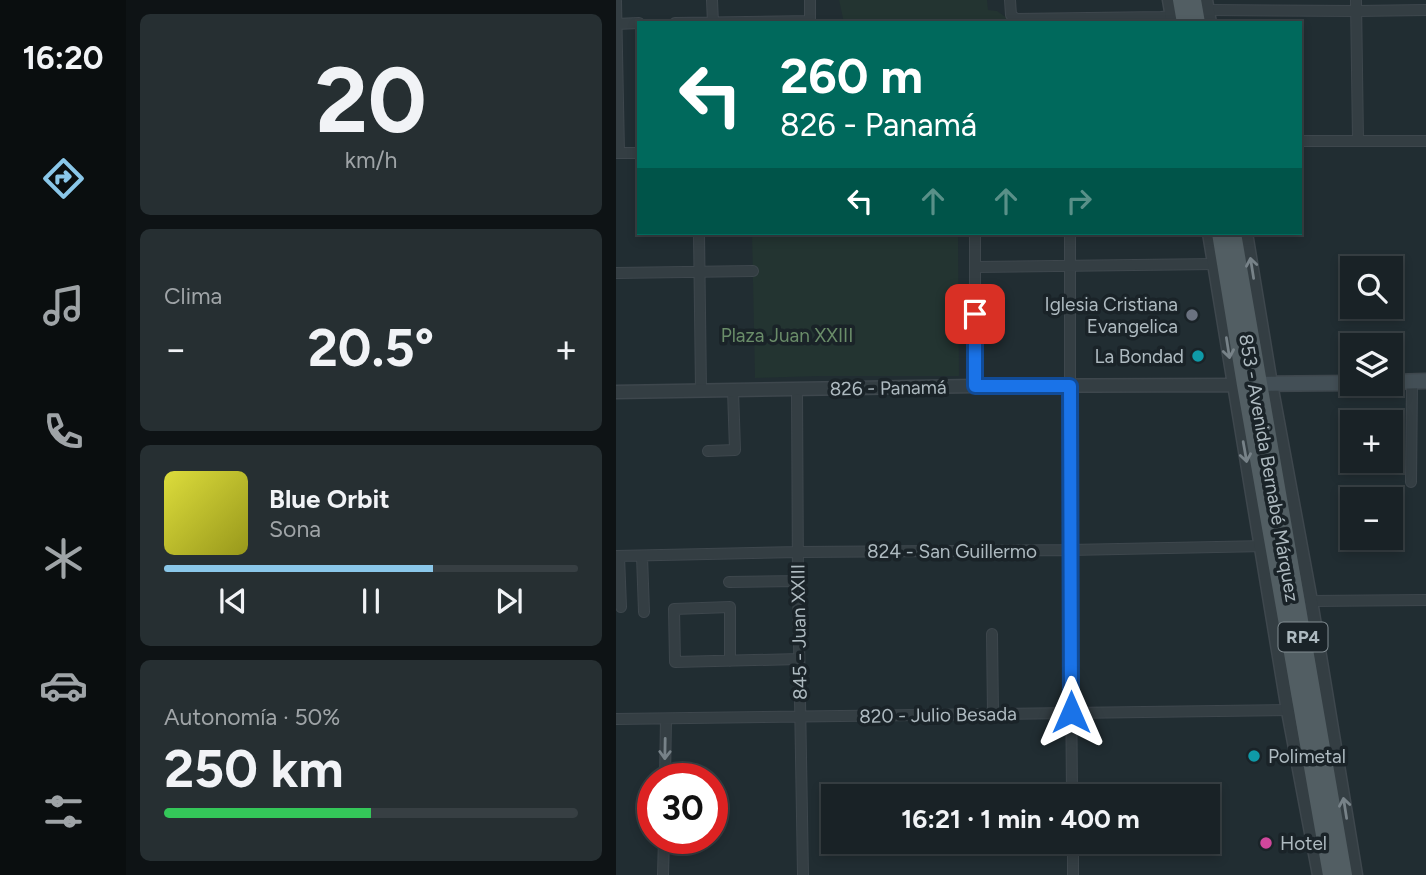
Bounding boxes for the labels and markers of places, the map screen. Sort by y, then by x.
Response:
pin [945,284,1005,344]
place label: Iglesia Cristiana Evangelica [1045,293,1178,338]
marker: Iglesia Cristiana Evangelica [1184,307,1200,323]
place label: La Bondad [1095,345,1184,368]
marker: La Bondad [1190,348,1206,364]
place label: Polimetal [1268,745,1346,768]
marker: Polimetal [1246,748,1262,764]
place label: Hotel [1280,832,1327,855]
marker: Hotel [1258,835,1274,851]

